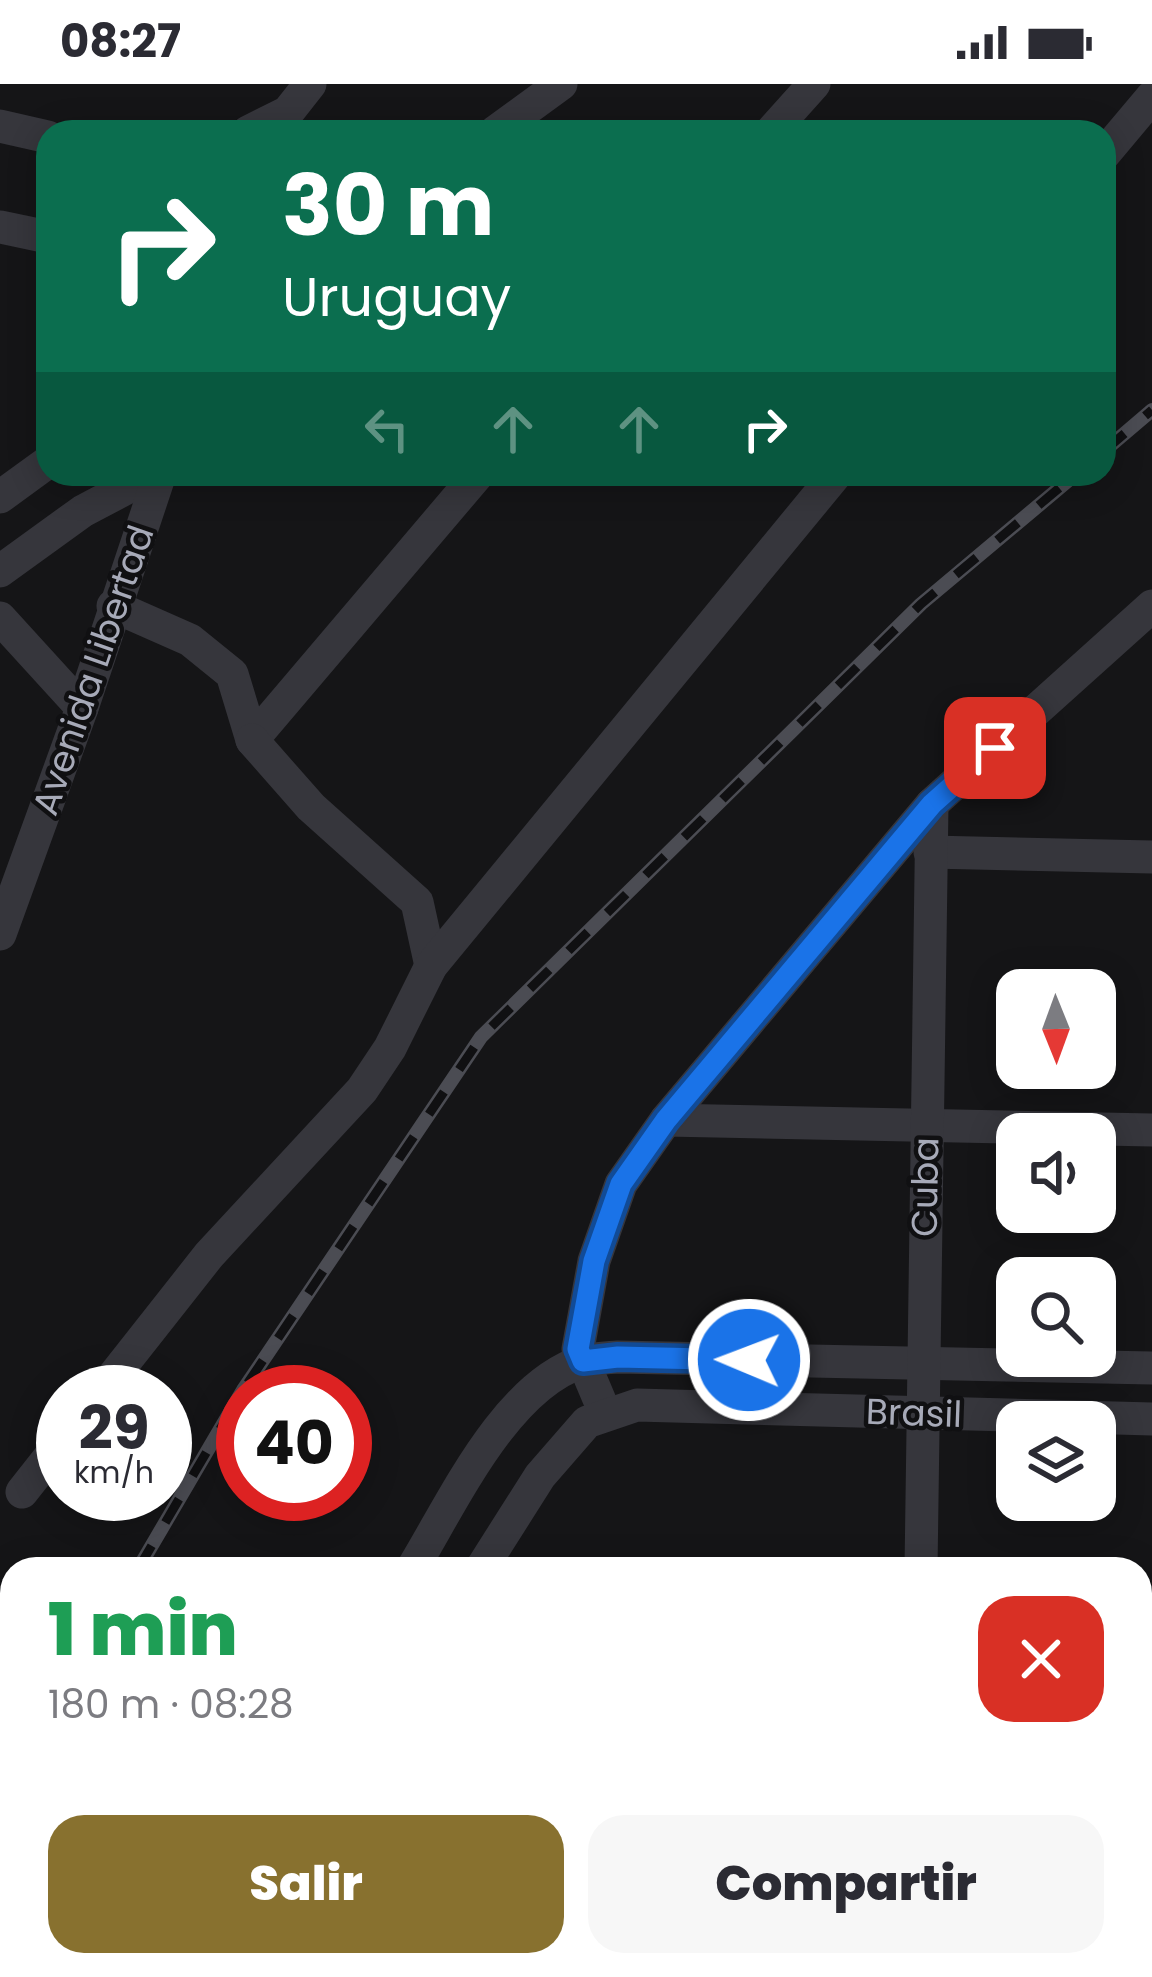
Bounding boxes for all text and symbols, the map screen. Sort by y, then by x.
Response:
text: 08:27 [60,10,181,73]
text: 30 m [282,147,494,264]
icon: right [84,168,240,324]
text: Uruguay [282,259,511,335]
icon: left [354,396,420,462]
icon: ahead [480,396,546,462]
icon: ahead [606,396,672,462]
icon: right [732,396,798,462]
street label: Avenida Libertad [20,518,166,822]
pin [944,697,1046,799]
icon: arrive [962,715,1028,781]
north arrow [996,969,1116,1089]
map controls [996,969,1116,1521]
button: sound [996,1113,1116,1233]
street label: Cuba [899,1137,951,1237]
button: search [996,1257,1116,1377]
position arrow [686,1297,812,1423]
speed limit sign: 40 [216,1365,372,1521]
text: 29 [78,1386,150,1470]
street label: Brasil [865,1386,963,1440]
button: layers [996,1401,1116,1521]
text: km/h [74,1451,154,1494]
text: 1 min [48,1579,238,1680]
button: close [978,1596,1104,1722]
text: 180 m · 08:28 [48,1677,294,1732]
button: Salir [48,1815,564,1953]
button: Compartir [588,1815,1104,1953]

